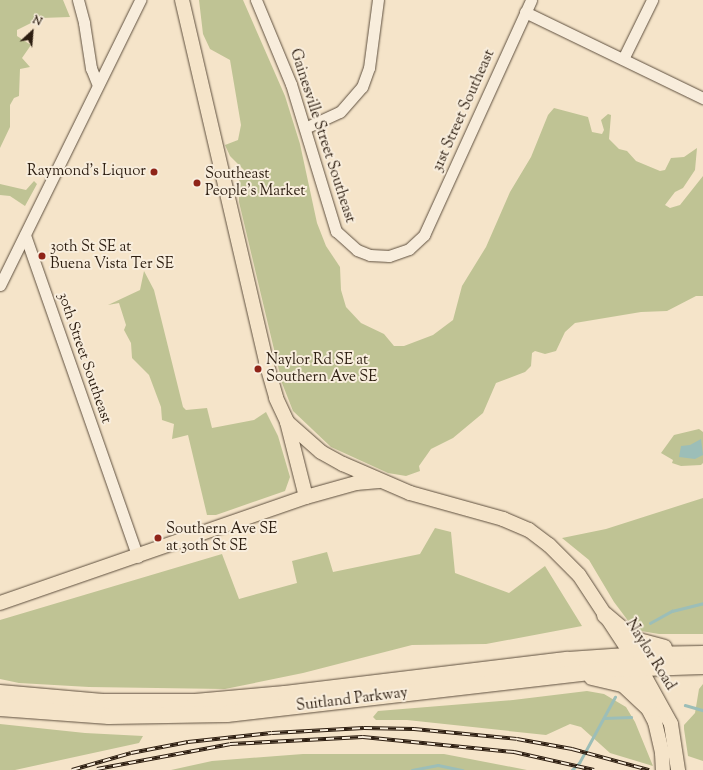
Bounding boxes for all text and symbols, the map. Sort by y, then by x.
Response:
north arrow [12,12,52,52]
text: N [30,12,45,30]
street label: Gainesville Street Southeast [285,47,359,225]
street label: 31st Street Southeast [429,47,499,175]
place label: Raymond's Liquor [27,163,146,181]
place label: Southeast People's Market [205,165,305,200]
marker: Raymond's Liquor [149,167,159,177]
marker: Southeast People's Market [192,178,202,188]
place label: 30th St SE at Buena Vista Ter SE [50,238,174,273]
marker: 30th St SE at Buena Vista Ter SE [37,251,47,261]
street label: 30th Street Southeast [53,290,115,426]
place label: Naylor Rd SE at Southern Ave SE [266,351,377,386]
marker: Naylor Rd SE at Southern Ave SE [253,364,263,374]
place label: Southern Ave SE at 30th St SE [166,520,277,555]
marker: Southern Ave SE at 30th St SE [153,533,163,543]
street label: Naylor Road [621,616,679,694]
street label: Suitland Parkway [295,684,409,716]

